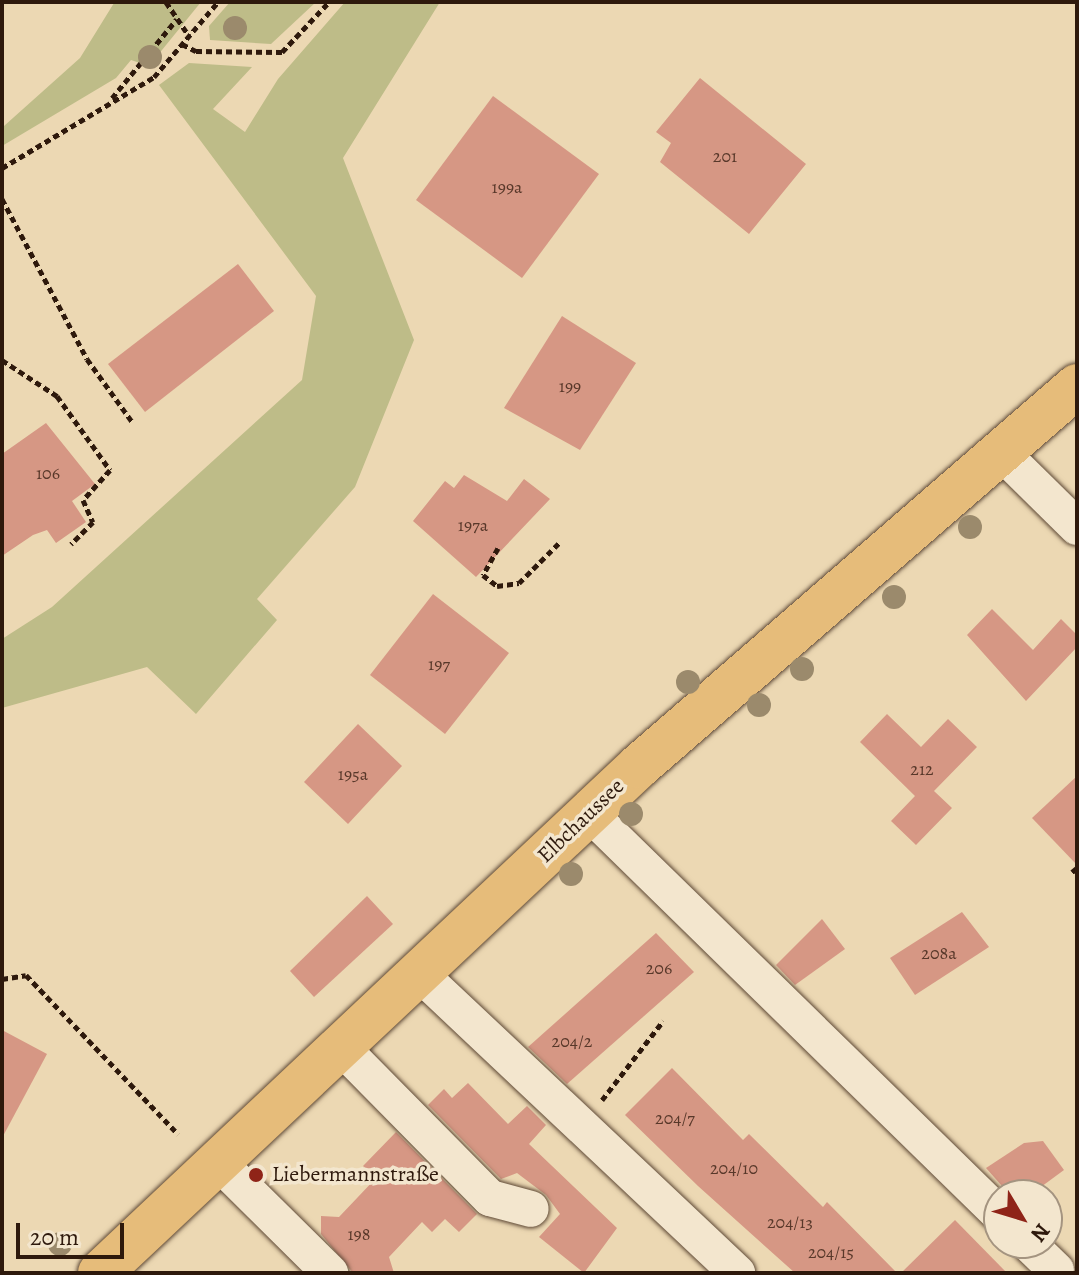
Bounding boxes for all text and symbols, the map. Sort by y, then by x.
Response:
house number: 201 [713,145,737,167]
house number: 199a [492,176,522,198]
house number: 199 [559,375,581,397]
house number: 106 [36,462,60,484]
house number: 197a [458,514,488,536]
house number: 197 [428,653,450,675]
house number: 212 [910,758,934,780]
house number: 195a [338,763,368,785]
street label: Elbchaussee [532,773,630,869]
house number: 208a [921,942,957,964]
house number: 206 [646,957,672,979]
house number: 204/2 [552,1030,592,1052]
house number: 204/7 [655,1107,695,1129]
house number: 204/10 [710,1157,758,1179]
place label: Liebermannstraße [272,1162,439,1188]
marker: Liebermannstraße [247,1166,265,1184]
north arrow [983,1179,1063,1259]
scale bar [20,1207,128,1257]
house number: 204/13 [767,1211,813,1233]
text: N [1024,1217,1057,1248]
text: 20 m [30,1221,79,1253]
house number: 198 [347,1223,371,1245]
house number: 204/15 [808,1241,854,1263]

